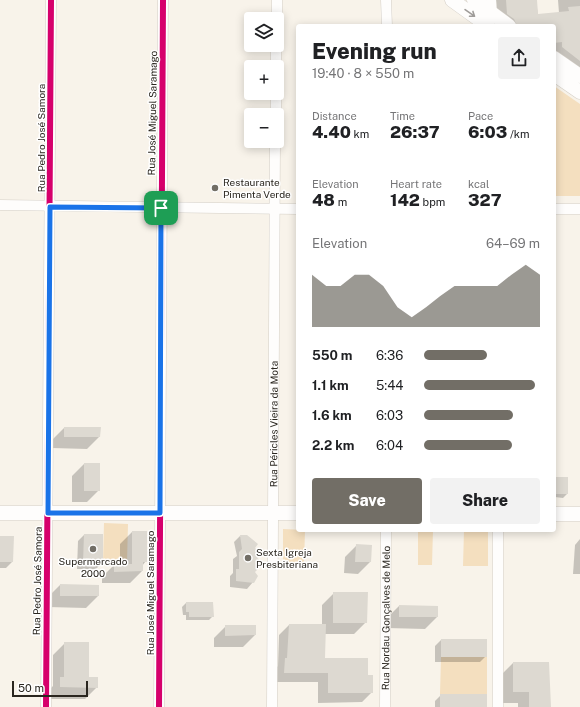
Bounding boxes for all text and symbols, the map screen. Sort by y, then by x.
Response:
one-way arrow [464,9,475,17]
map controls [244,12,284,148]
button: layers [244,12,284,52]
button: share [498,37,540,79]
text: Evening run [312,38,437,64]
street label: Rua José Miguel Saramago [145,50,159,175]
button: + [244,60,284,100]
text: 19:40 · 8 × 550 m [312,66,414,81]
street label: Rua Pedro José Samora [35,84,47,192]
button: − [244,108,284,148]
text: Distance [312,110,357,122]
text: Time [390,110,415,122]
text: Pace [468,110,493,122]
text: 4.40 [312,122,351,142]
text: 26:37 [390,122,440,142]
text: 6:03 [468,122,507,142]
text: km [351,128,369,140]
text: /km [507,128,529,140]
place label: Restaurante Pimenta Verde [223,176,291,200]
text: Elevation [312,178,359,190]
text: Heart rate [390,178,442,190]
text: kcal [468,178,489,190]
marker: Restaurante Pimenta Verde [210,183,220,193]
text: 48 [312,190,335,210]
text: 142 [390,190,420,210]
text: 327 [468,190,502,210]
pin [144,191,178,225]
text: m [335,196,347,208]
text: bpm [420,196,445,208]
icon: arrive [150,197,172,219]
text: Elevation [312,236,367,251]
text: 64–69 m [486,236,540,251]
text: 550 m [312,348,353,363]
text: 6:36 [376,348,403,363]
street label: Rua Péricles Vieira da Mota [267,361,280,487]
text: 1.1 km [312,378,349,393]
text: 5:44 [376,378,404,393]
text: 1.6 km [312,408,352,423]
text: 6:03 [376,408,403,423]
text: 2.2 km [312,438,354,453]
text: 6:04 [376,438,403,453]
button: Save [312,478,422,524]
button: Share [430,478,540,524]
street label: Rua Pedro José Samora [30,527,44,635]
street label: Rua José Miguel Saramago [144,530,156,655]
marker: Supermercado 2000 [88,544,98,554]
street label: Rua Nordau Gonçalves de Melo [379,545,392,690]
place label: Sexta Igreja Presbiteriana [256,546,318,570]
marker: Sexta Igreja Presbiteriana [243,553,253,563]
place label: Supermercado 2000 [59,555,128,579]
scale bar [12,679,88,698]
text: 50 m [18,682,44,694]

